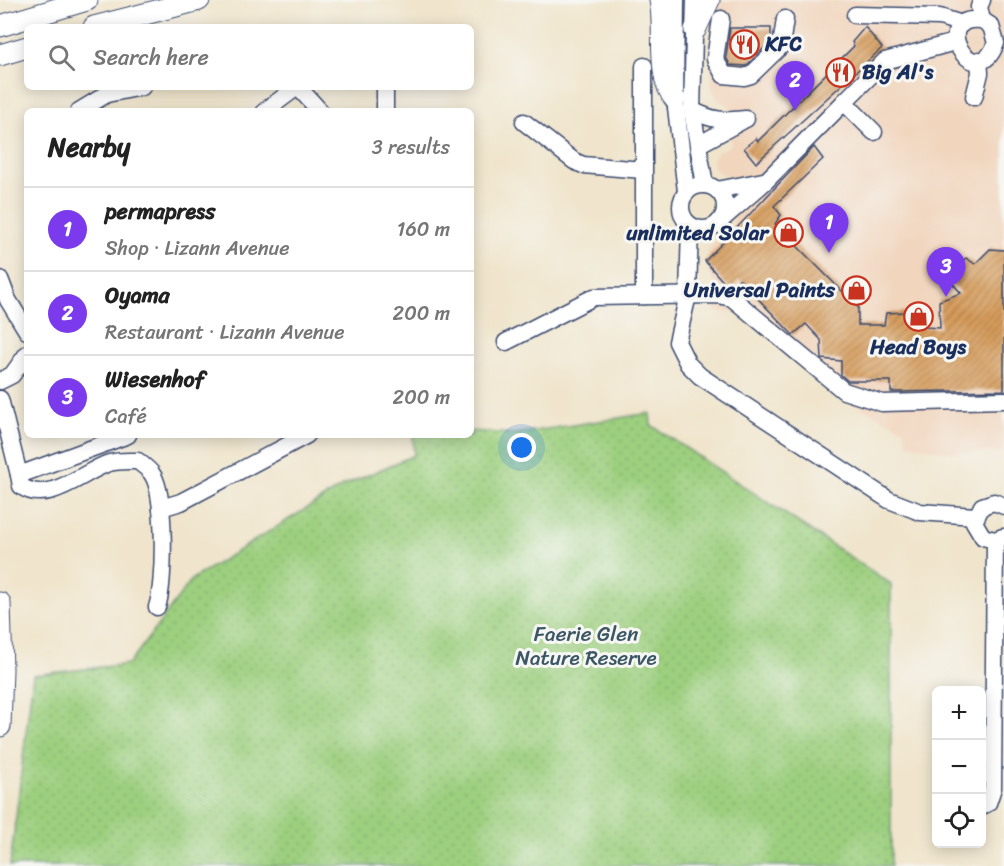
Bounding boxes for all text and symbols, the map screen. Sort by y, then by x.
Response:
search box [24,24,474,90]
place label: KFC [764,25,802,63]
restaurant icon: KFC [728,28,760,60]
text: Search here [93,38,209,77]
icon: search [45,41,78,74]
place label: Big Al's [862,53,934,91]
restaurant icon: Big Al's [825,56,857,88]
pin: 2 [776,62,814,111]
text: Nearby [48,124,130,170]
text: 3 results [372,130,450,165]
text: permapress [105,192,215,231]
pin: 1 [810,204,848,253]
text: 1 [63,212,72,247]
text: 160 m [397,212,450,247]
place label: unlimited Solar [626,214,770,252]
shop icon: unlimited Solar [773,217,805,249]
text: Shop · Lizann Avenue [105,231,290,266]
pin: 3 [926,248,966,297]
place label: Universal Paints [684,271,835,309]
shop icon: Universal Paints [840,274,872,306]
text: Oyama [105,276,170,315]
text: 2 [62,296,73,331]
text: 200 m [393,296,450,331]
shop icon: Head Boys [902,300,934,332]
text: Restaurant · Lizann Avenue [105,315,345,350]
place label: Head Boys [869,328,966,366]
text: Wiesenhof [105,360,204,399]
text: 3 [62,380,73,415]
text: 200 m [393,380,450,415]
text: Café [105,399,147,434]
your location [507,433,536,462]
park label: Faerie Glen Nature Reserve [515,615,657,677]
map controls [932,686,986,848]
button: + [932,686,986,740]
button: − [932,740,986,794]
button: locate [932,794,986,848]

